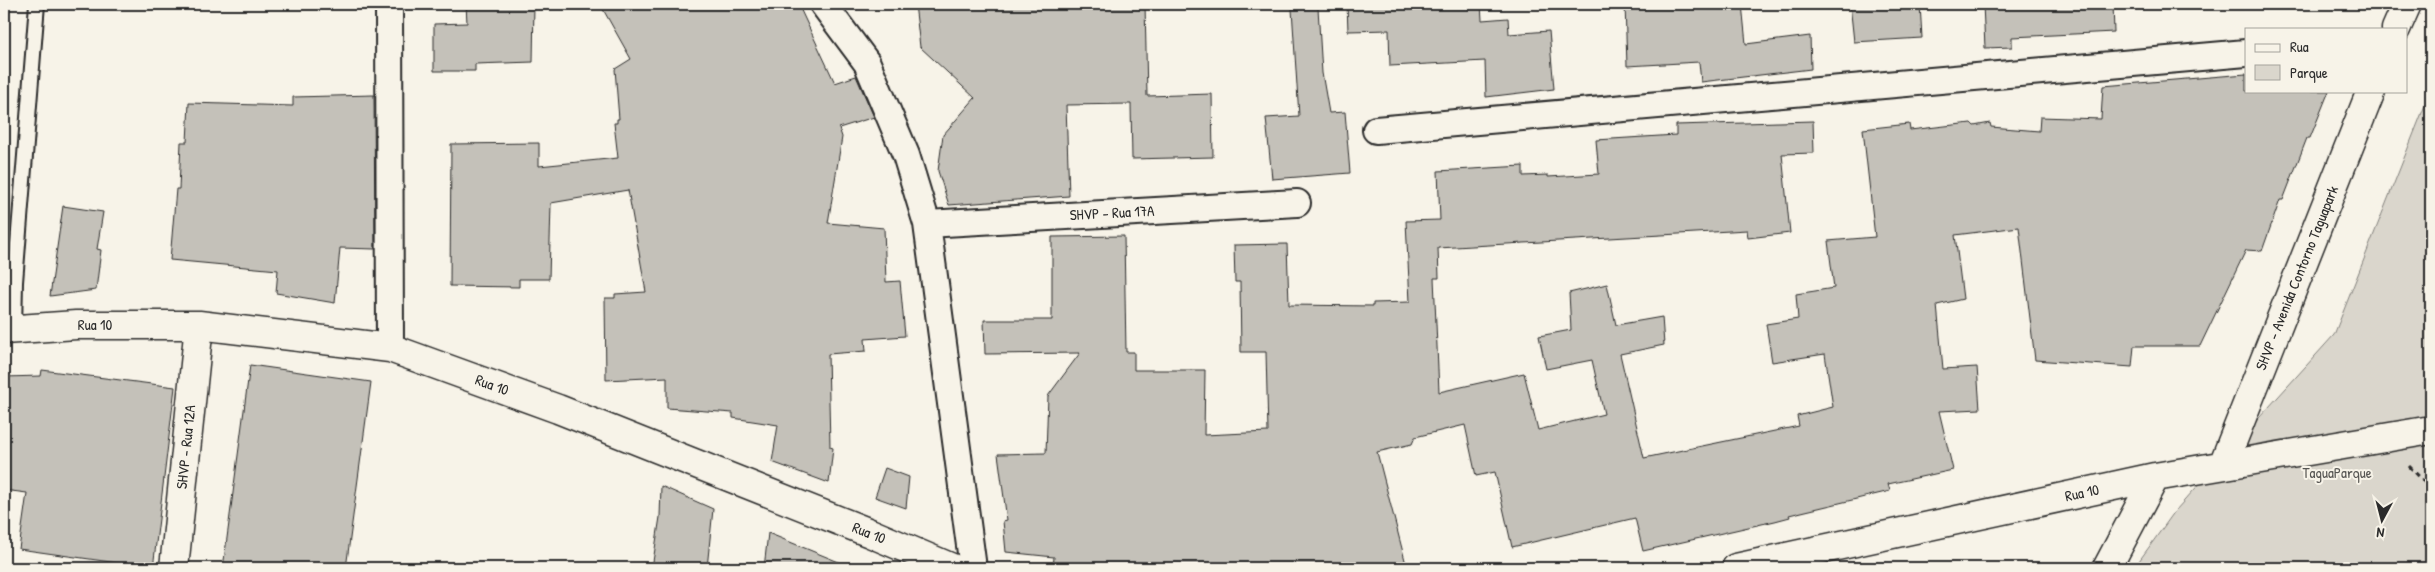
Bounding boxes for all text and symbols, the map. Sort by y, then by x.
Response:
legend [2245,28,2408,92]
text: Rua [2290,36,2309,57]
text: Parque [2290,62,2328,83]
street label: SHVP - Avenida Contorno Taguapark [2250,182,2343,373]
street label: SHVP - Rua 17A [1069,200,1156,225]
street label: Rua 10 [78,314,112,335]
street label: Rua 10 [472,369,512,400]
street label: SHVP - Rua 12A [171,403,200,490]
park label: TaguaParque [2302,462,2372,483]
street label: Rua 10 [2063,479,2101,506]
north arrow [2358,494,2408,544]
street label: Rua 10 [849,516,889,549]
text: N [2375,523,2385,543]

